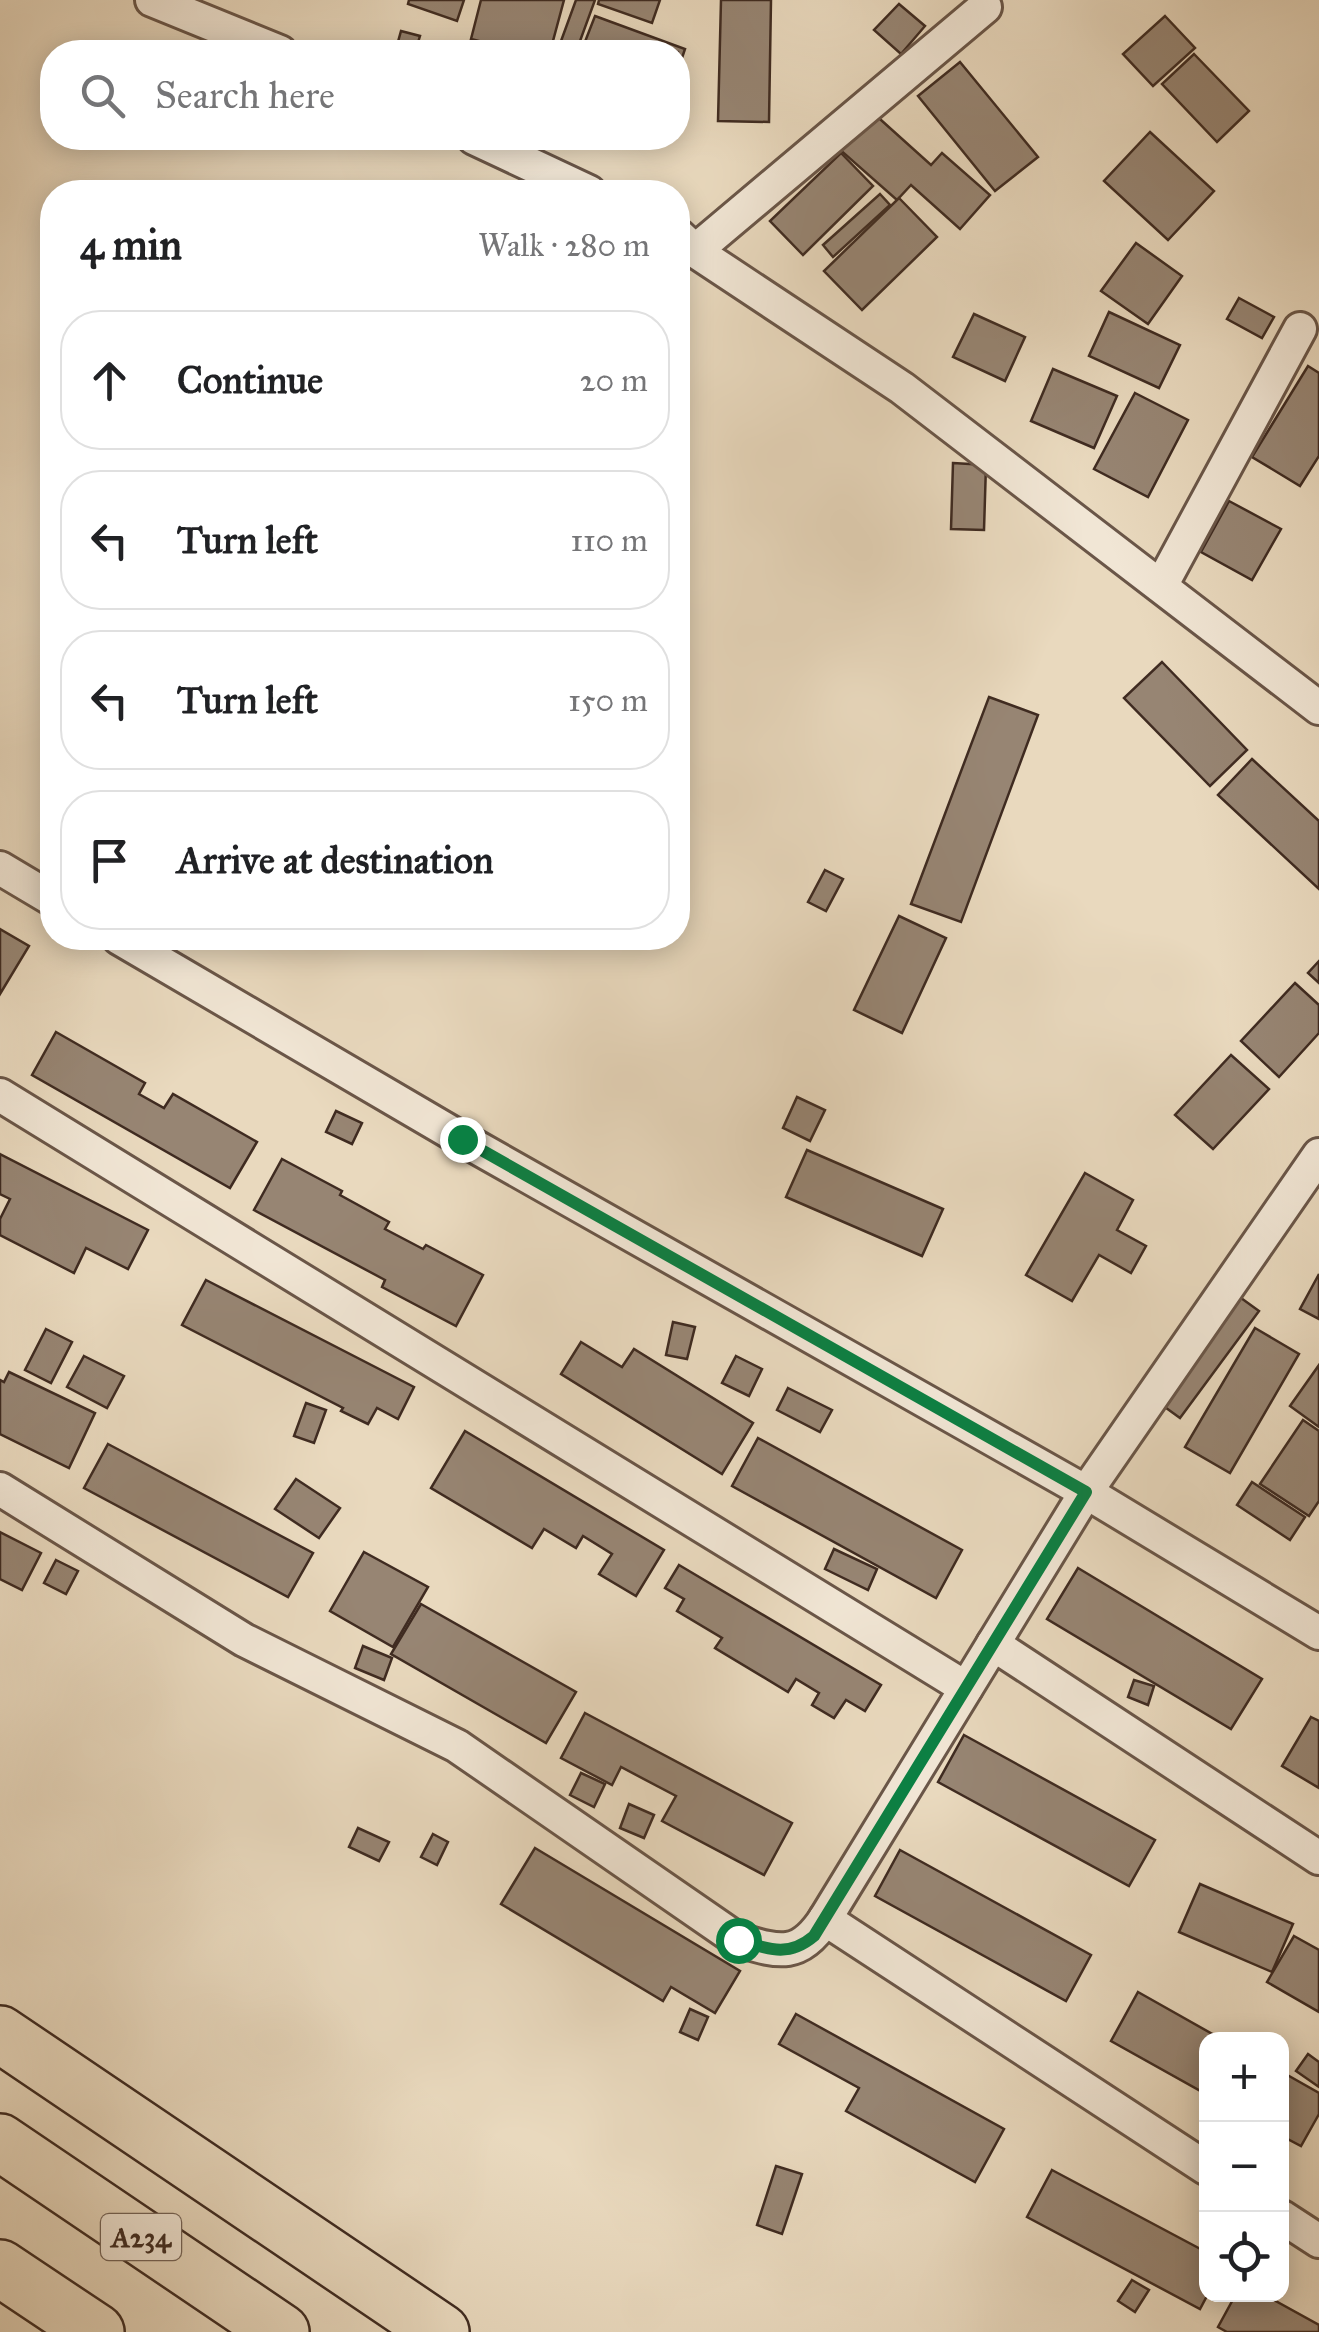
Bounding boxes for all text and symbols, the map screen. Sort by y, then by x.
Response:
search box [40,40,690,150]
icon: search [75,68,130,123]
text: Search here [155,72,335,118]
text: 4 min [80,219,182,271]
text: Walk · 280 m [478,226,650,265]
icon: ahead [82,353,137,408]
text: Continue [177,357,323,403]
text: 20 m [580,361,648,400]
icon: left [82,513,137,568]
text: Turn left [177,517,318,563]
text: 110 m [570,521,648,560]
icon: left [82,673,137,728]
text: Turn left [177,677,318,723]
text: 150 m [568,681,648,720]
icon: arrive [82,833,137,888]
text: Arrive at destination [177,837,494,883]
route end [440,1117,486,1163]
route start [716,1918,762,1964]
map controls [1199,2032,1289,2302]
button: + [1199,2032,1289,2122]
button: − [1199,2122,1289,2212]
button: locate [1199,2212,1289,2302]
road number: A234 [101,2214,181,2260]

